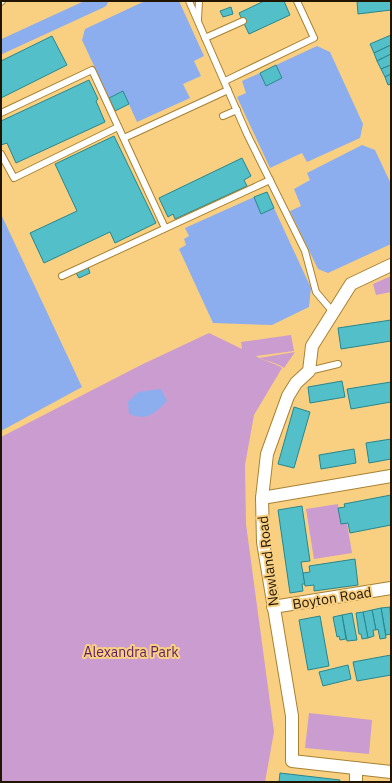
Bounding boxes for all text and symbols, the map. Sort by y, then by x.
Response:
street label: Newland Road [254,515,282,607]
street label: Boyton Road [291,583,373,613]
park label: Alexandra Park [83,643,179,661]

